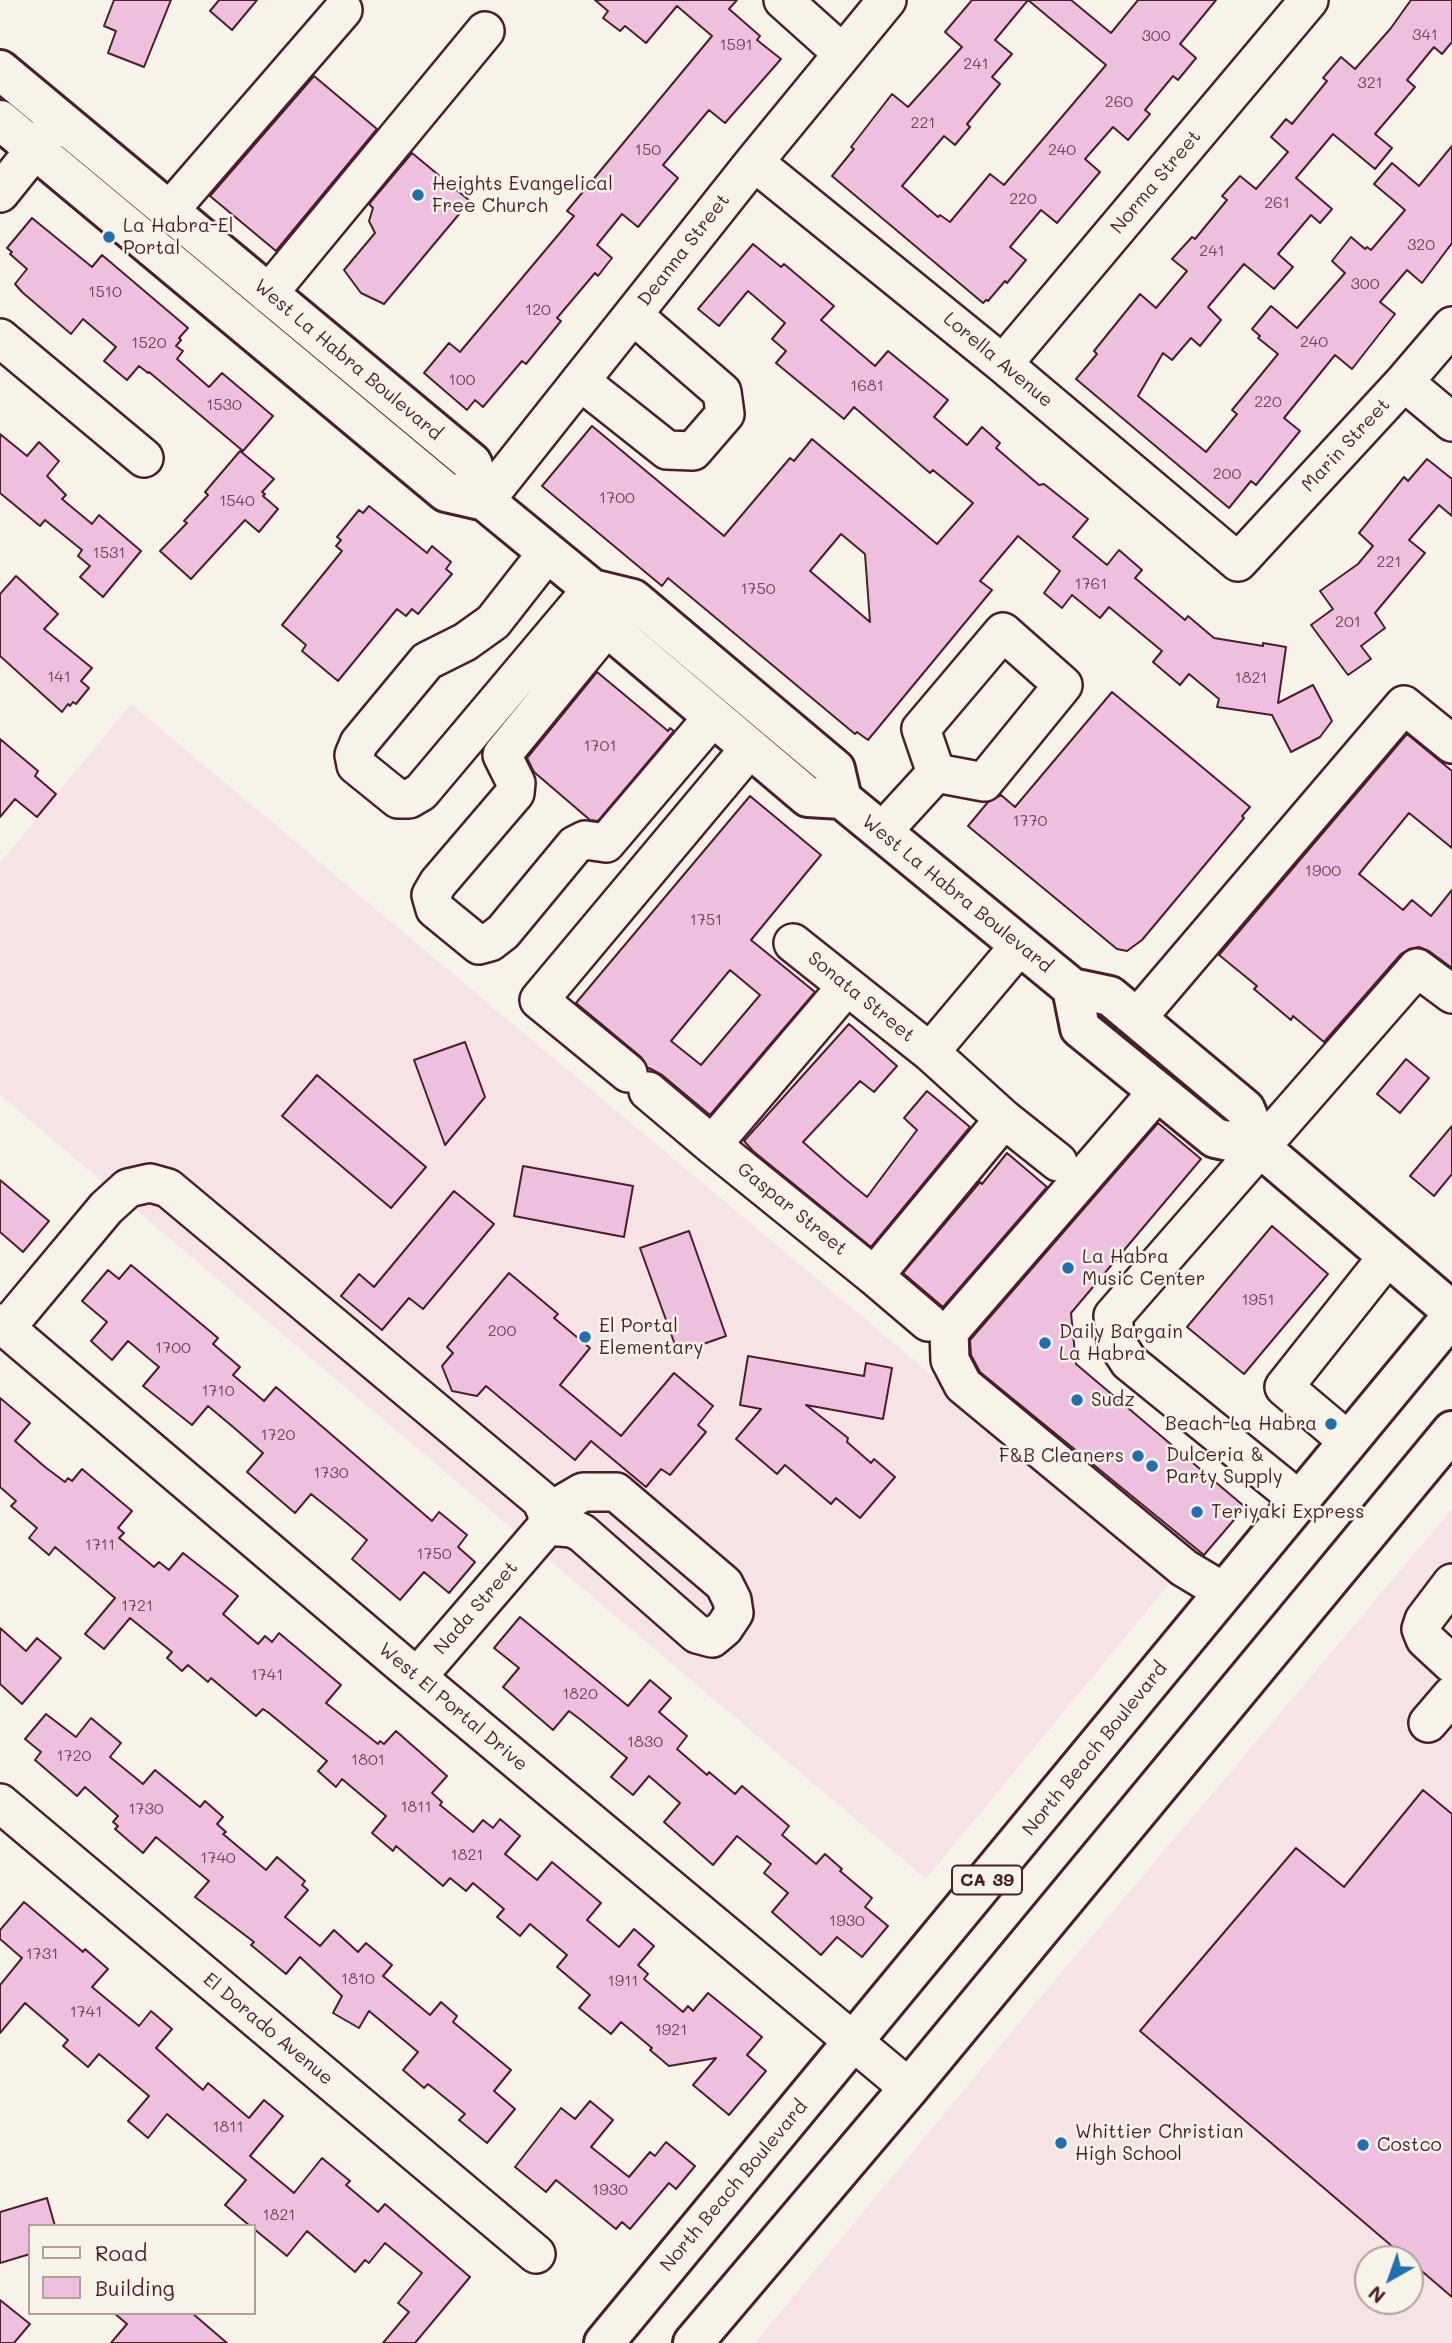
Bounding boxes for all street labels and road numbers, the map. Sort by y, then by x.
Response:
street label: Norma Street [1106,126,1206,238]
street label: Deanna Street [633,189,735,311]
street label: West La Habra Boulevard [249,275,447,445]
street label: Lorella Avenue [939,308,1057,412]
street label: Marin Street [1297,394,1395,496]
street label: West La Habra Boulevard [857,810,1057,978]
street label: Sonata Street [803,947,919,1047]
street label: Gaspar Street [732,1158,852,1260]
street label: Nada Street [429,1557,523,1659]
street label: West El Portal Drive [374,1638,532,1776]
street label: North Beach Boulevard [1018,1658,1172,1840]
road number: CA 39 [952,1866,1022,1894]
street label: El Dorado Avenue [198,1968,338,2090]
street label: North Beach Boulevard [656,2096,812,2276]

